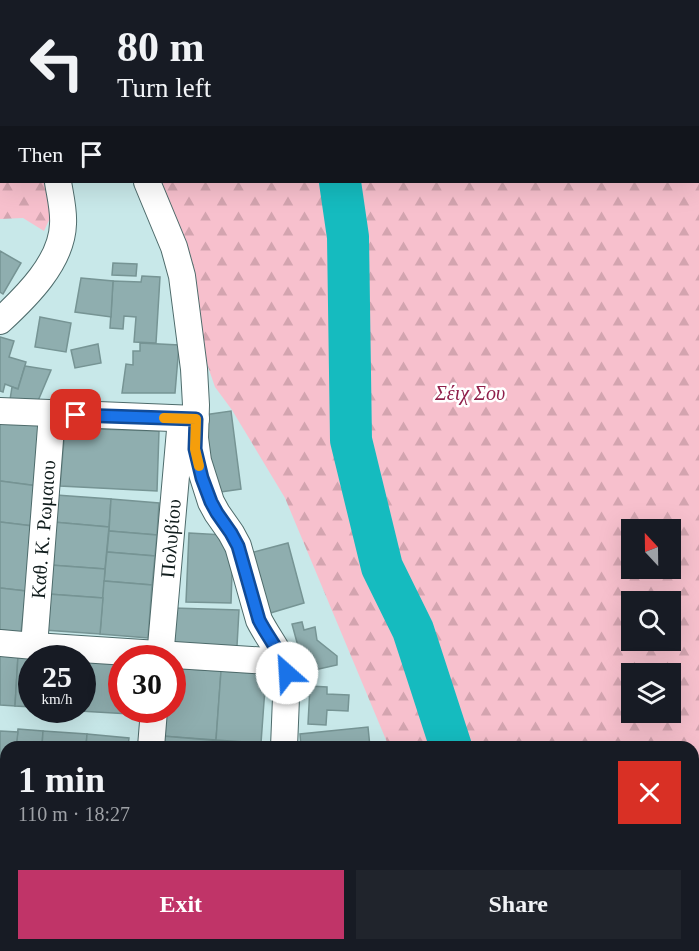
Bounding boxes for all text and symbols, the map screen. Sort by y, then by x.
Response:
icon: left [18,24,96,102]
text: 80 m [117,24,205,70]
text: Turn left [117,73,211,103]
icon: arrive [75,138,108,171]
text: Then [18,142,63,167]
park label: Σέιχ Σου [434,382,505,405]
pin [50,389,101,440]
icon: arrive [59,398,92,431]
street label: Καθ. Κ. Ρωμαιου [27,459,59,600]
street label: Πολυβίου [156,498,185,579]
north arrow [621,519,681,579]
map controls [621,519,681,723]
button: search [621,591,681,651]
position arrow [255,641,319,705]
speed limit sign: 30 [108,645,186,723]
text: 25 [42,660,72,693]
button: layers [621,663,681,723]
text: km/h [42,691,72,707]
text: 1 min [18,760,105,800]
button: close [618,761,681,824]
text: 110 m · 18:27 [18,803,130,825]
button: Exit [18,870,344,939]
button: Share [356,870,681,939]

